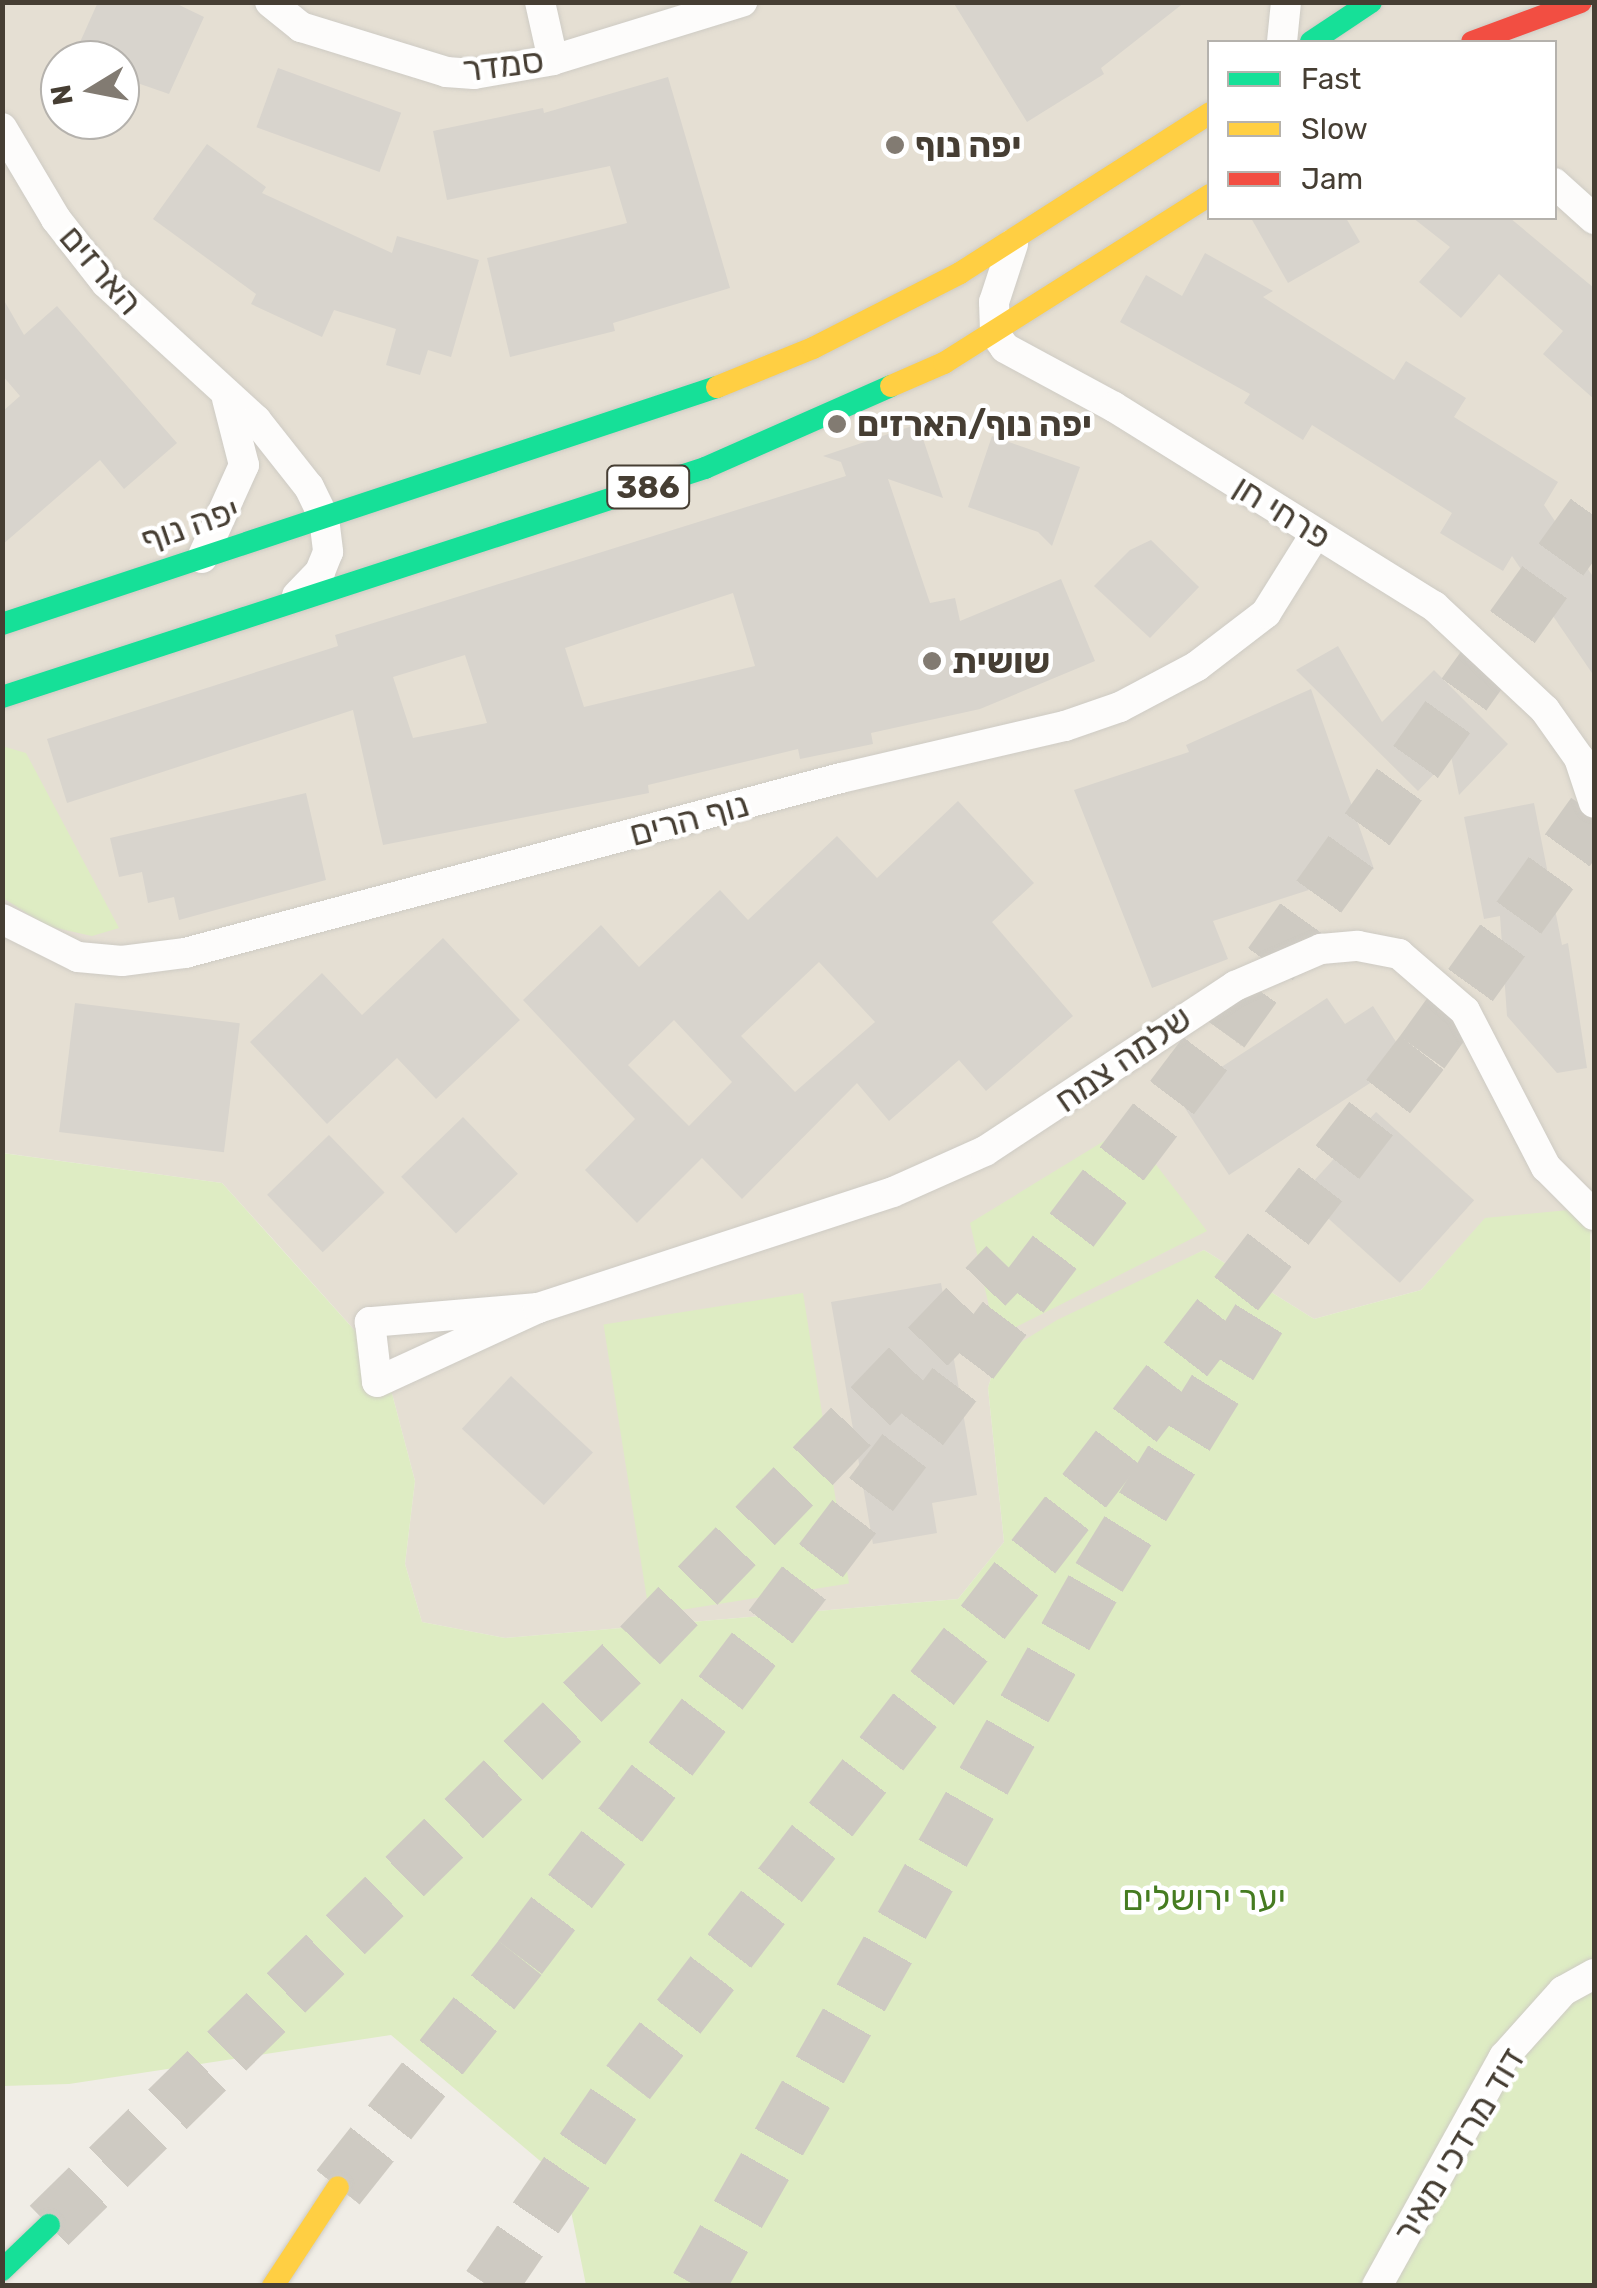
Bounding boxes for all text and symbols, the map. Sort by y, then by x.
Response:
street label: סמדר [460,39,546,91]
north arrow [40,40,140,140]
legend [1207,40,1557,220]
text: Fast [1301,61,1361,97]
text: N [44,82,80,108]
text: Slow [1301,111,1368,147]
place label: יפה נוף [915,124,1021,166]
marker: יפה נוף [884,134,906,156]
text: Jam [1301,161,1363,197]
street label: הארזים [51,217,151,323]
place label: יפה נוף/הארזים [857,403,1092,445]
marker: יפה נוף/הארזים [826,413,848,435]
road number: 386 [606,460,690,514]
street label: פרחי חן [1226,466,1338,558]
street label: יפה נוף [135,489,245,561]
place label: שושית [952,640,1050,682]
marker: שושית [921,650,943,672]
street label: נוף הרים [625,783,753,855]
street label: שלמה צמח [1047,997,1199,1121]
park label: יער ירושלים [1122,1877,1286,1919]
street label: דוד מרדכי מאיר [1384,2039,1534,2251]

